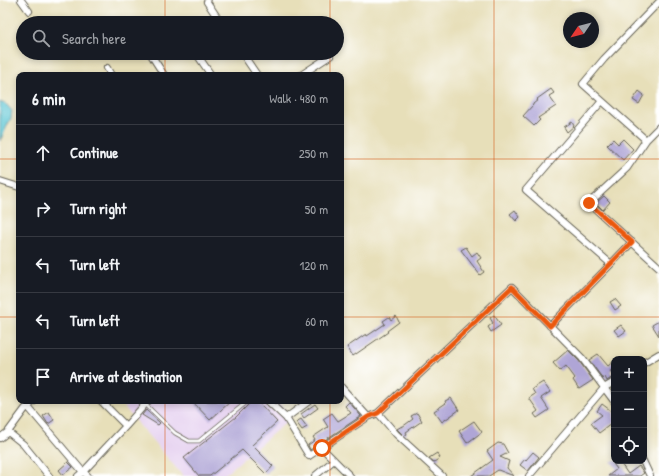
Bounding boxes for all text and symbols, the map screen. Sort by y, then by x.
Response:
north arrow [563,12,599,48]
search box [16,16,344,60]
icon: search [30,27,52,49]
text: Search here [62,28,126,49]
text: 6 min [32,87,66,110]
text: Walk · 480 m [269,89,328,107]
icon: ahead [32,142,54,164]
text: Continue [70,142,118,163]
text: 250 m [299,144,328,162]
route end [580,194,598,212]
icon: right [32,198,54,220]
text: Turn right [70,198,126,219]
text: 50 m [305,200,328,218]
icon: left [32,254,54,276]
text: Turn left [70,254,120,275]
text: 120 m [300,256,328,274]
icon: left [32,310,54,332]
text: Turn left [70,310,120,331]
text: 60 m [305,312,328,330]
map controls [611,356,647,464]
button: + [611,356,647,392]
icon: arrive [32,366,54,388]
text: Arrive at destination [70,366,182,387]
button: − [611,392,647,428]
button: locate [611,428,647,464]
route start [313,439,331,457]

